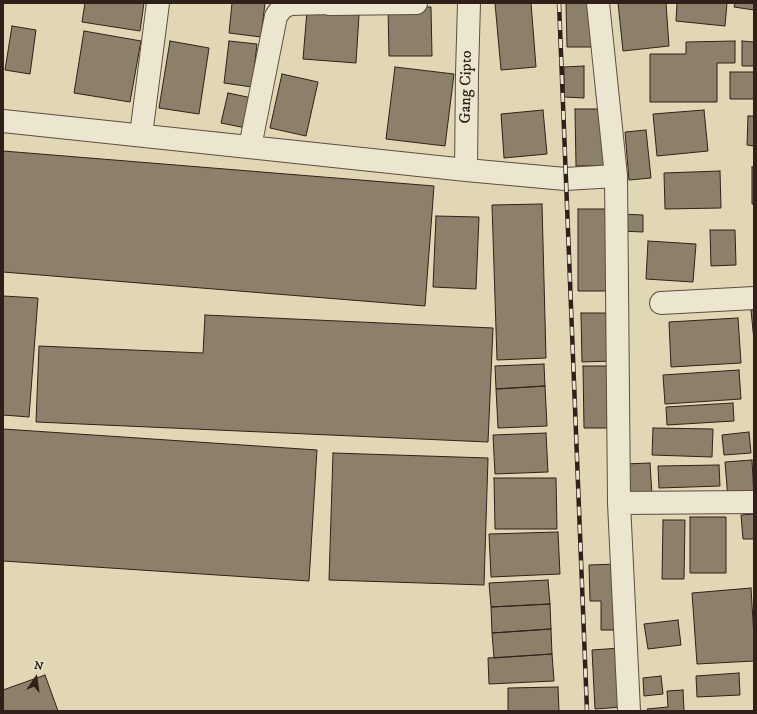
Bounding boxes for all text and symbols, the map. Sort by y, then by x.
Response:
street label: Gang Cipto [457,50,477,124]
north arrow [16,658,56,698]
text: N [33,658,45,674]

